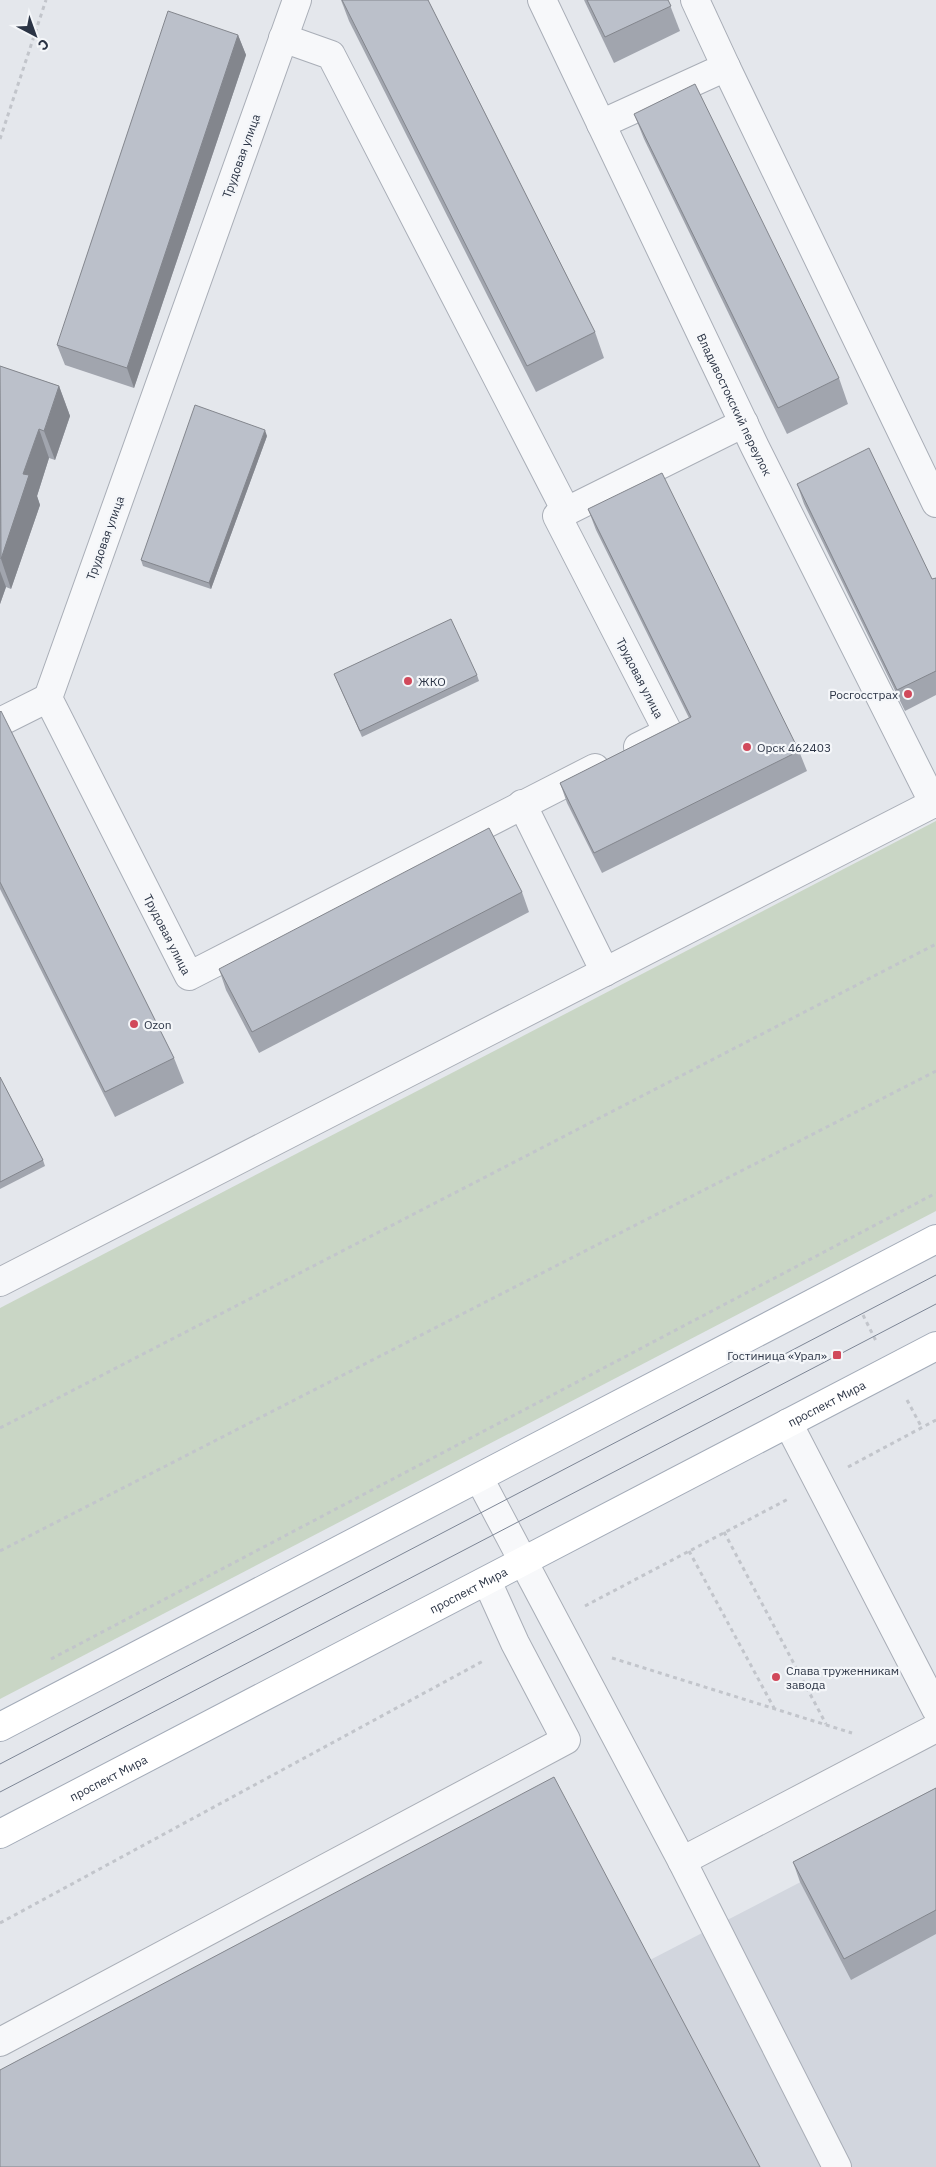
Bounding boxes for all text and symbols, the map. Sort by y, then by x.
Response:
north arrow [10,10,60,60]
text: С [34,35,53,55]
street label: Трудовая улица [219,111,263,200]
street label: Владивостокский переулок [694,331,776,478]
street label: Трудовая улица [83,493,127,582]
street label: Трудовая улица [613,635,667,721]
place label: ЖКО [418,674,446,689]
marker: ЖКО [402,675,414,687]
place label: Росгосстрах [829,687,898,702]
marker: Росгосстрах [902,688,914,700]
place label: Орск 462403 [757,740,831,755]
marker: Орск 462403 [741,741,753,753]
street label: Трудовая улица [141,891,195,978]
place label: Ozon [144,1017,171,1032]
marker: Ozon [128,1018,140,1030]
place label: Гостиница «Урал» [727,1348,827,1363]
marker: Гостиница «Урал» [831,1349,843,1361]
street label: проспект Мира [785,1376,868,1430]
street label: проспект Мира [427,1563,510,1616]
place label: Слава труженникам завода [786,1663,899,1692]
marker: Слава труженникам завода [770,1671,782,1683]
street label: проспект Мира [67,1751,150,1804]

